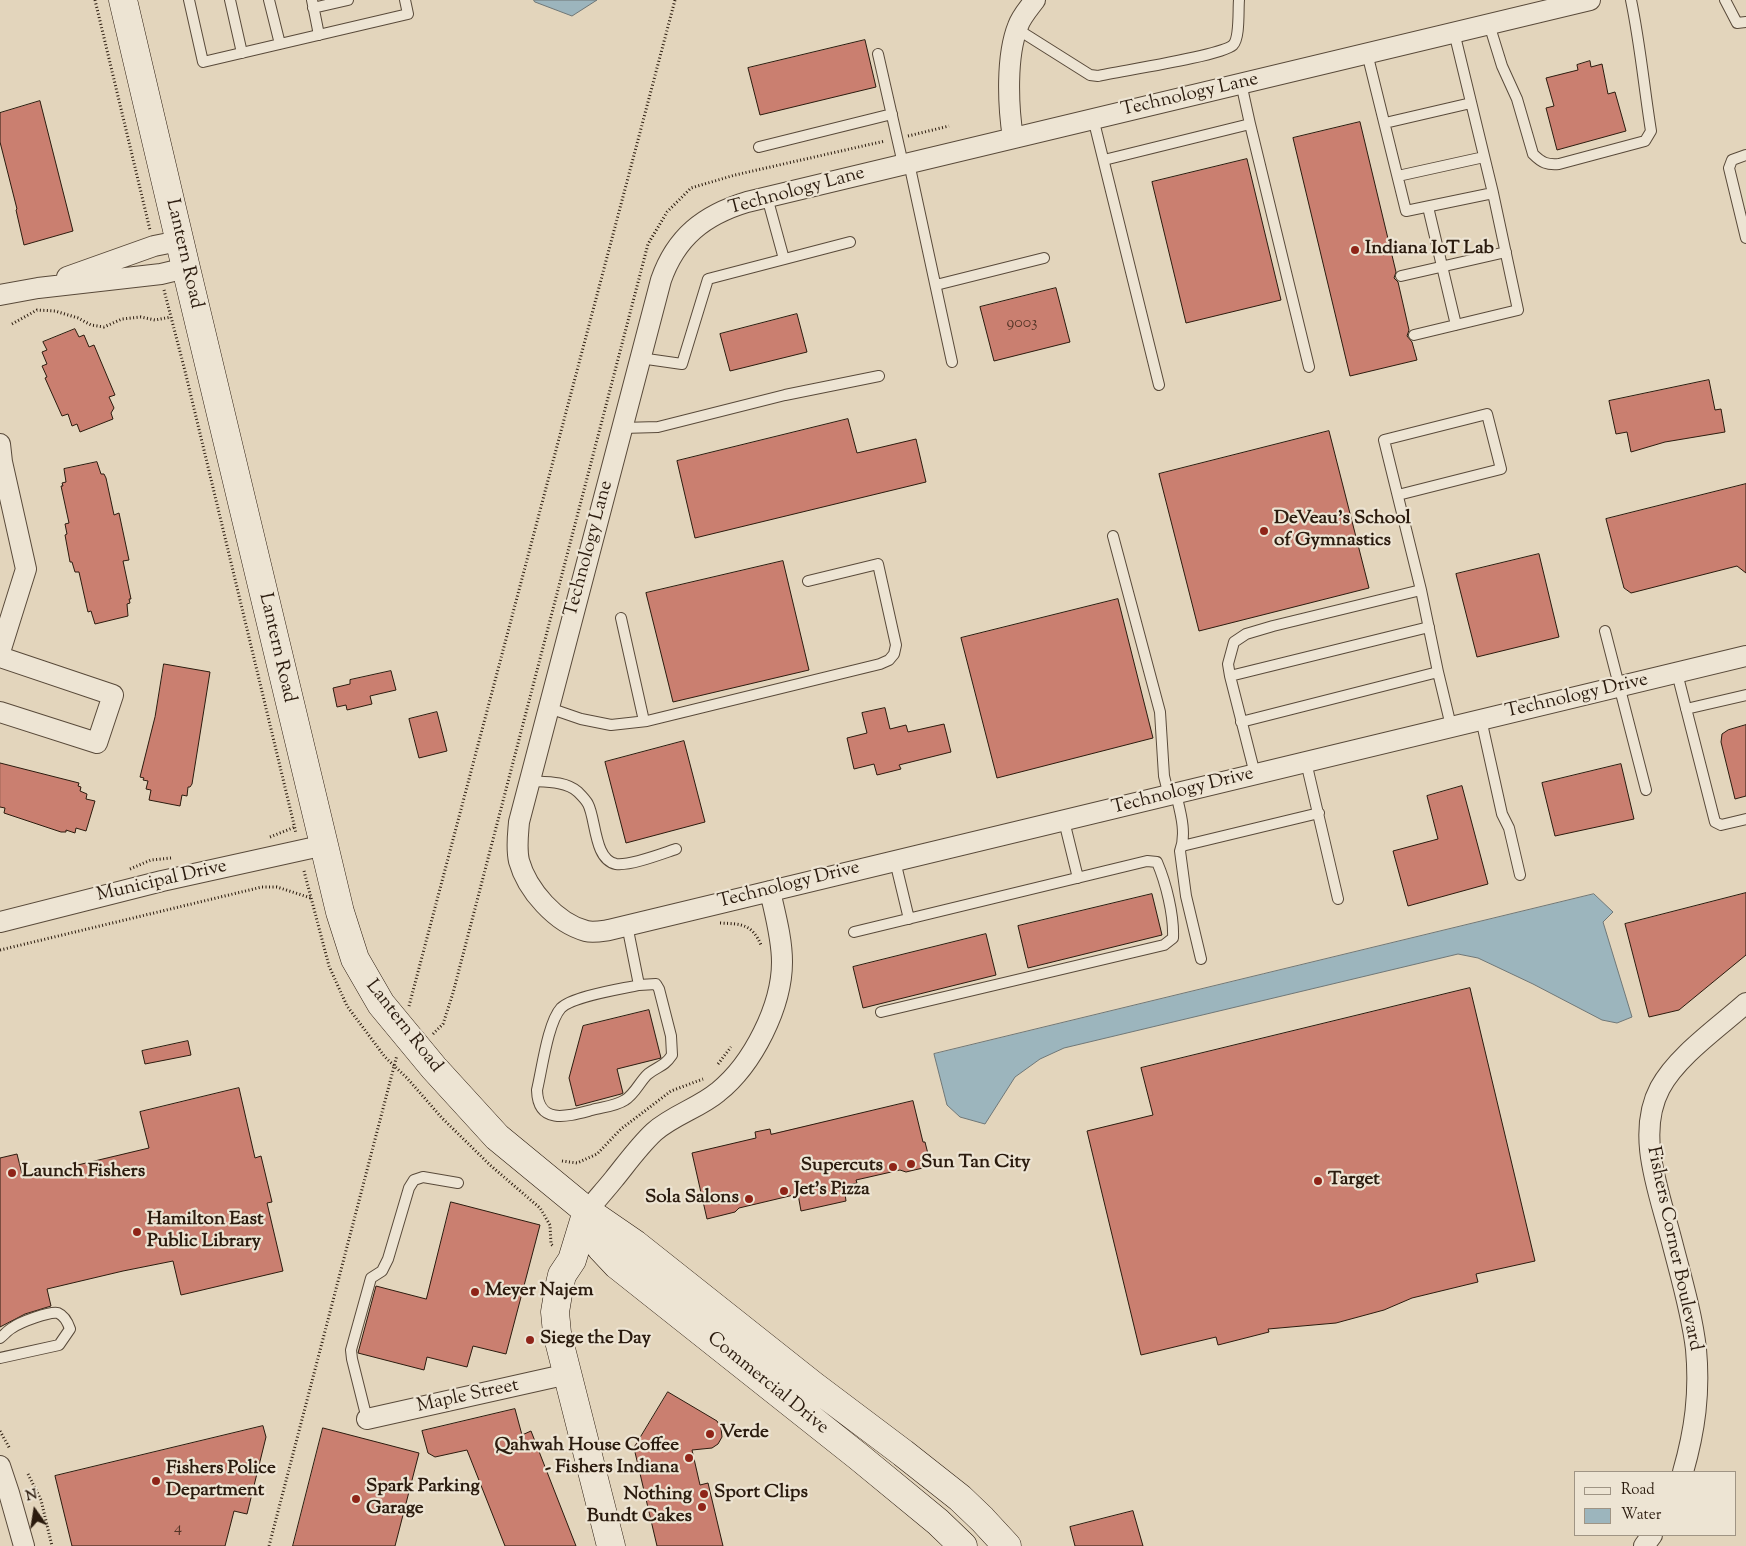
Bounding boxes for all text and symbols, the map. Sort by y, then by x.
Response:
street label: Technology Lane [1119,69,1261,123]
street label: Technology Lane [726,163,868,221]
street label: Lantern Road [159,197,207,311]
place label: Indiana IoT Lab [1365,239,1494,261]
marker: Indiana IoT Lab [1349,244,1361,256]
house number: 9003 [1006,314,1038,334]
street label: Technology Lane [561,478,619,620]
place label: DeVeau's School of Gymnastics [1274,509,1411,553]
marker: DeVeau's School of Gymnastics [1258,525,1270,537]
street label: Lantern Road [252,591,300,705]
street label: Technology Drive [1504,670,1650,724]
street label: Technology Drive [1110,763,1256,821]
street label: Municipal Drive [95,856,229,908]
street label: Technology Drive [716,857,862,915]
street label: Lantern Road [360,976,446,1078]
street label: Fishers Corner Boulevard [1640,1145,1706,1353]
place label: Sun Tan City [921,1153,1031,1175]
place label: Supercuts [801,1156,883,1178]
marker: Sun Tan City [905,1158,917,1170]
marker: Supercuts [887,1161,899,1173]
place label: Launch Fishers [22,1162,145,1184]
marker: Launch Fishers [6,1167,18,1179]
place label: Target [1328,1170,1380,1192]
marker: Target [1312,1175,1324,1187]
place label: Jet's Pizza [794,1180,870,1202]
marker: Jet's Pizza [778,1185,790,1197]
place label: Sola Salons [645,1188,739,1210]
marker: Sola Salons [743,1193,755,1205]
place label: Hamilton East Public Library [147,1210,263,1254]
marker: Hamilton East Public Library [131,1226,143,1238]
place label: Meyer Najem [485,1281,593,1303]
marker: Meyer Najem [469,1286,481,1298]
street label: Commercial Drive [701,1328,833,1440]
place label: Siege the Day [540,1329,651,1351]
marker: Siege the Day [524,1334,536,1346]
street label: Maple Street [415,1375,521,1419]
place label: Verde [720,1423,769,1445]
marker: Verde [704,1428,716,1440]
place label: Qahwah House Coffee - Fishers Indiana [494,1436,679,1480]
marker: Qahwah House Coffee - Fishers Indiana [683,1452,695,1464]
place label: Fishers Police Department [166,1459,276,1503]
legend [1574,1471,1736,1536]
marker: Fishers Police Department [150,1475,162,1487]
place label: Spark Parking Garage [366,1477,480,1521]
text: Road [1621,1480,1655,1501]
place label: Sport Clips [714,1483,808,1505]
text: N [24,1485,39,1507]
place label: Nothing Bundt Cakes [587,1485,692,1529]
north arrow [10,1486,60,1536]
marker: Sport Clips [698,1488,710,1500]
marker: Spark Parking Garage [350,1493,362,1505]
marker: Nothing Bundt Cakes [696,1501,708,1513]
text: Water [1621,1505,1661,1526]
house number: 4 [174,1519,182,1539]

